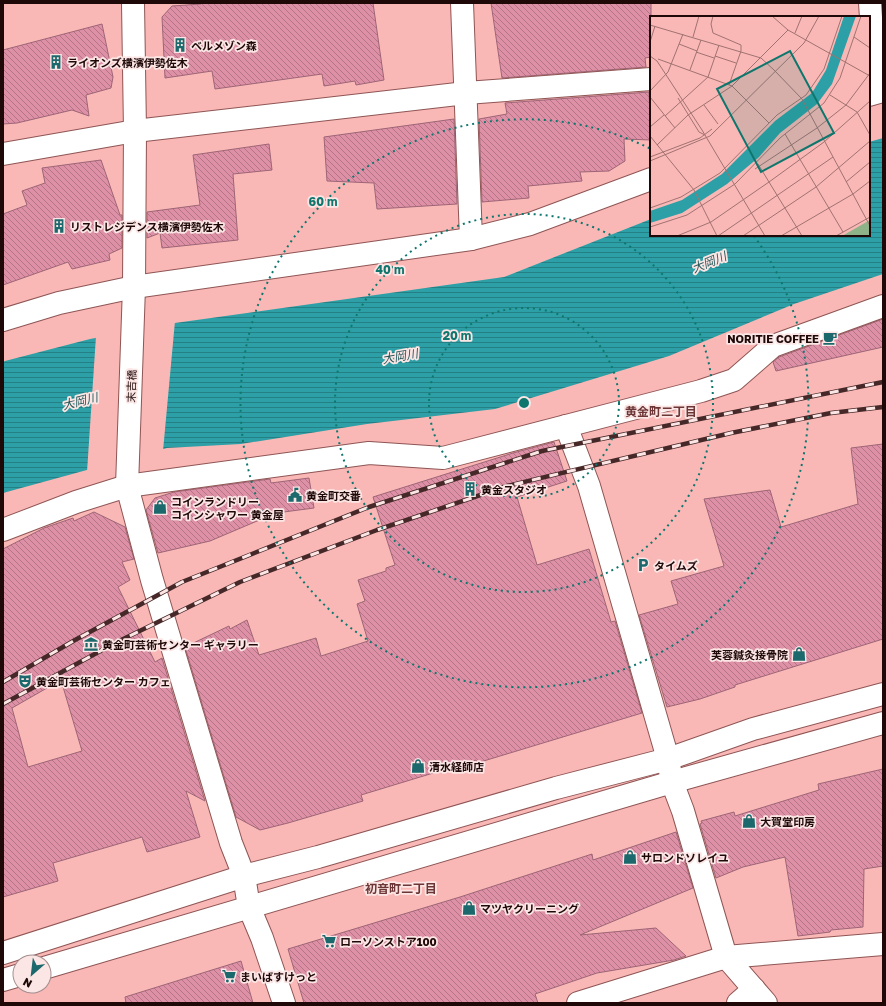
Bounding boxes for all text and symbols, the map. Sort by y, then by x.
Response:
inset map [650,16,870,236]
building icon: ベルメゾン森 [172,37,188,53]
place label: ベルメゾン森 [191,39,257,52]
building icon: ライオンズ横濱伊勢佐木 [48,54,64,70]
place label: ライオンズ横濱伊勢佐木 [67,56,188,69]
text: 60 m [309,194,337,209]
building icon: リストレジデンス横濱伊勢佐木 [51,218,67,234]
place label: リストレジデンス横濱伊勢佐木 [70,220,224,233]
water label: 大岡川 [689,248,730,276]
text: 40 m [376,262,404,277]
text: 20 m [443,328,471,343]
cafe icon: NORITIE COFFEE [822,330,838,346]
place label: NORITIE COFFEE [727,332,819,345]
water label: 大岡川 [381,345,421,367]
street label: 末吉橋 [124,369,138,403]
water label: 大岡川 [61,389,101,413]
centre of rings [517,396,531,410]
district label: 黄金町二丁目 [625,404,697,419]
building icon: 黄金スタジオ [462,481,478,497]
place label: 黄金スタジオ [481,483,547,496]
public building icon: 黄金町交番 [287,487,303,503]
place label: 黄金町交番 [306,489,361,502]
place label: コインランドリー コインシャワー 黄金屋 [171,495,284,521]
shop icon: コインランドリー コインシャワー 黄金屋 [152,499,168,515]
parking icon: タイムズ [635,557,651,573]
place label: タイムズ [654,559,698,572]
museum icon: 黄金町芸術センター ギャラリー [83,636,99,652]
place label: 黄金町芸術センター ギャラリー [102,638,259,651]
shop icon: 芙蓉鍼灸接骨院 [791,646,807,662]
place label: 芙蓉鍼灸接骨院 [711,648,788,661]
theatre icon: 黄金町芸術センター カフェ [17,673,33,689]
place label: 黄金町芸術センター カフェ [36,675,171,688]
shop icon: 清水経師店 [410,758,426,774]
place label: 清水経師店 [429,760,484,773]
shop icon: 大賀堂印房 [741,813,757,829]
place label: 大賀堂印房 [760,815,815,828]
shop icon: サロンドソレイユ [622,849,638,865]
place label: サロンドソレイユ [641,851,729,864]
district label: 初音町二丁目 [365,881,437,896]
shop icon: マツヤクリーニング [461,900,477,916]
place label: マツヤクリーニング [480,902,579,915]
supermarket icon: ローソンストア100 [321,933,337,949]
place label: ローソンストア100 [340,935,437,948]
north arrow [12,954,52,994]
supermarket icon: まいばすけっと [221,968,237,984]
place label: まいばすけっと [240,970,317,983]
text: N [20,976,34,991]

